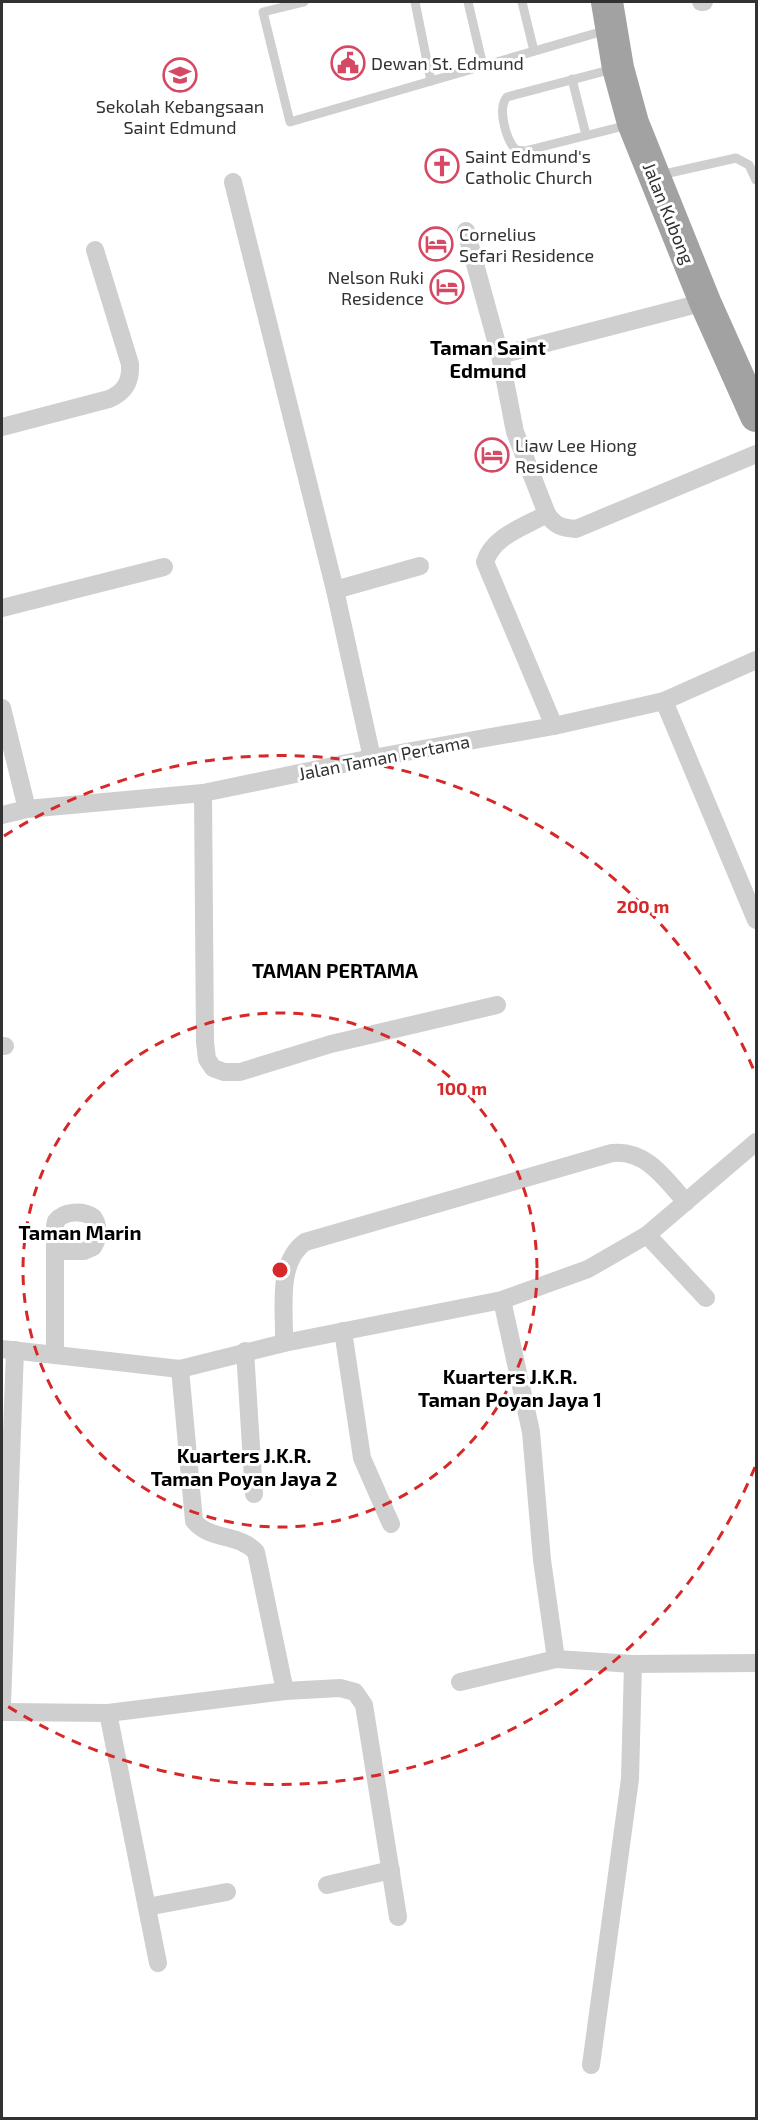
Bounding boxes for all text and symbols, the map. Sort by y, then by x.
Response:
public building icon: Dewan St. Edmund [330,45,366,81]
place label: Dewan St. Edmund [371,52,524,74]
school or university icon: Sekolah Kebangsaan Saint Edmund [162,57,198,93]
place label: Sekolah Kebangsaan Saint Edmund [96,95,264,138]
place label: Saint Edmund's Catholic Church [465,145,593,188]
church icon: Saint Edmund's Catholic Church [424,148,460,184]
street label: Jalan Kubong [639,159,699,267]
place label: Cornelius Sefari Residence [459,223,594,266]
hotel icon: Cornelius Sefari Residence [418,226,454,262]
place label: Nelson Ruki Residence [327,266,424,309]
hotel icon: Nelson Ruki Residence [429,269,465,305]
district label: Taman Saint Edmund [430,335,546,382]
place label: Liaw Lee Hiong Residence [515,434,637,477]
hotel icon: Liaw Lee Hiong Residence [474,437,510,473]
street label: Jalan Taman Pertama [297,730,471,784]
text: 200 m [617,895,669,917]
district label: TAMAN PERTAMA [252,958,419,982]
text: 100 m [437,1077,487,1099]
district label: Taman Marin [19,1220,141,1244]
centre of rings [270,1260,290,1280]
district label: Kuarters J.K.R. Taman Poyan Jaya 1 [418,1364,602,1412]
district label: Kuarters J.K.R. Taman Poyan Jaya 2 [151,1443,337,1491]

